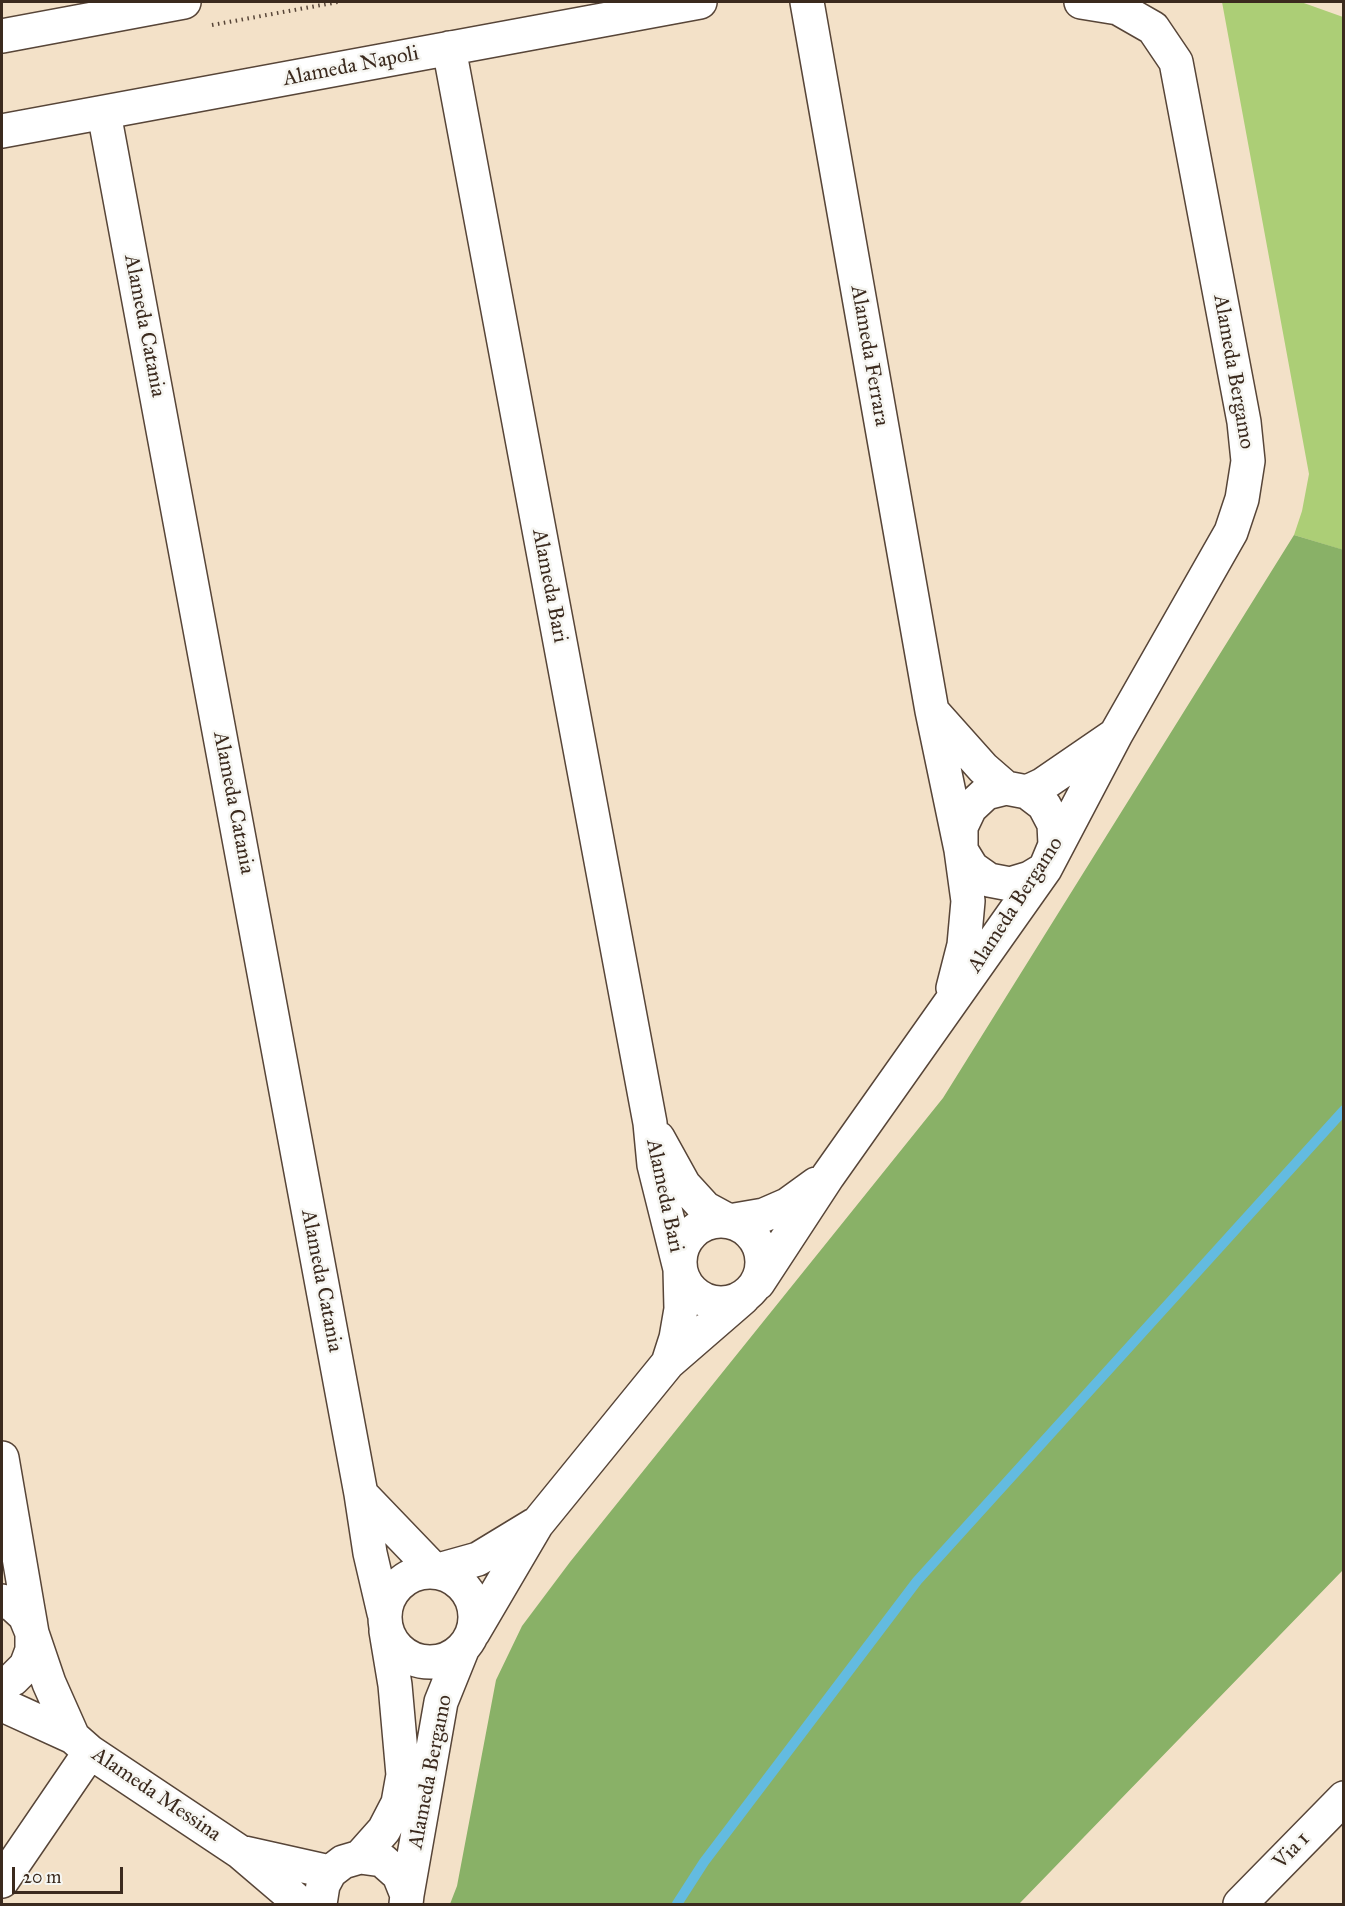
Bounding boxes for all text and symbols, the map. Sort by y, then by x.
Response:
street label: Alameda Napoli [281,41,421,93]
street label: Alameda Catania [118,253,170,399]
street label: Alameda Ferrara [844,284,894,428]
street label: Alameda Bergamo [1207,293,1259,451]
street label: Alameda Bari [526,527,572,645]
street label: Alameda Catania [207,730,259,876]
street label: Alameda Bergamo [963,833,1069,977]
street label: Alameda Bari [640,1137,688,1255]
street label: Alameda Catania [295,1208,347,1354]
street label: Alameda Bergamo [404,1693,458,1851]
street label: Alameda Messina [87,1742,225,1848]
street label: Via 1 [1268,1827,1316,1875]
scale bar [15,1855,126,1893]
text: 20 m [23,1866,61,1888]

